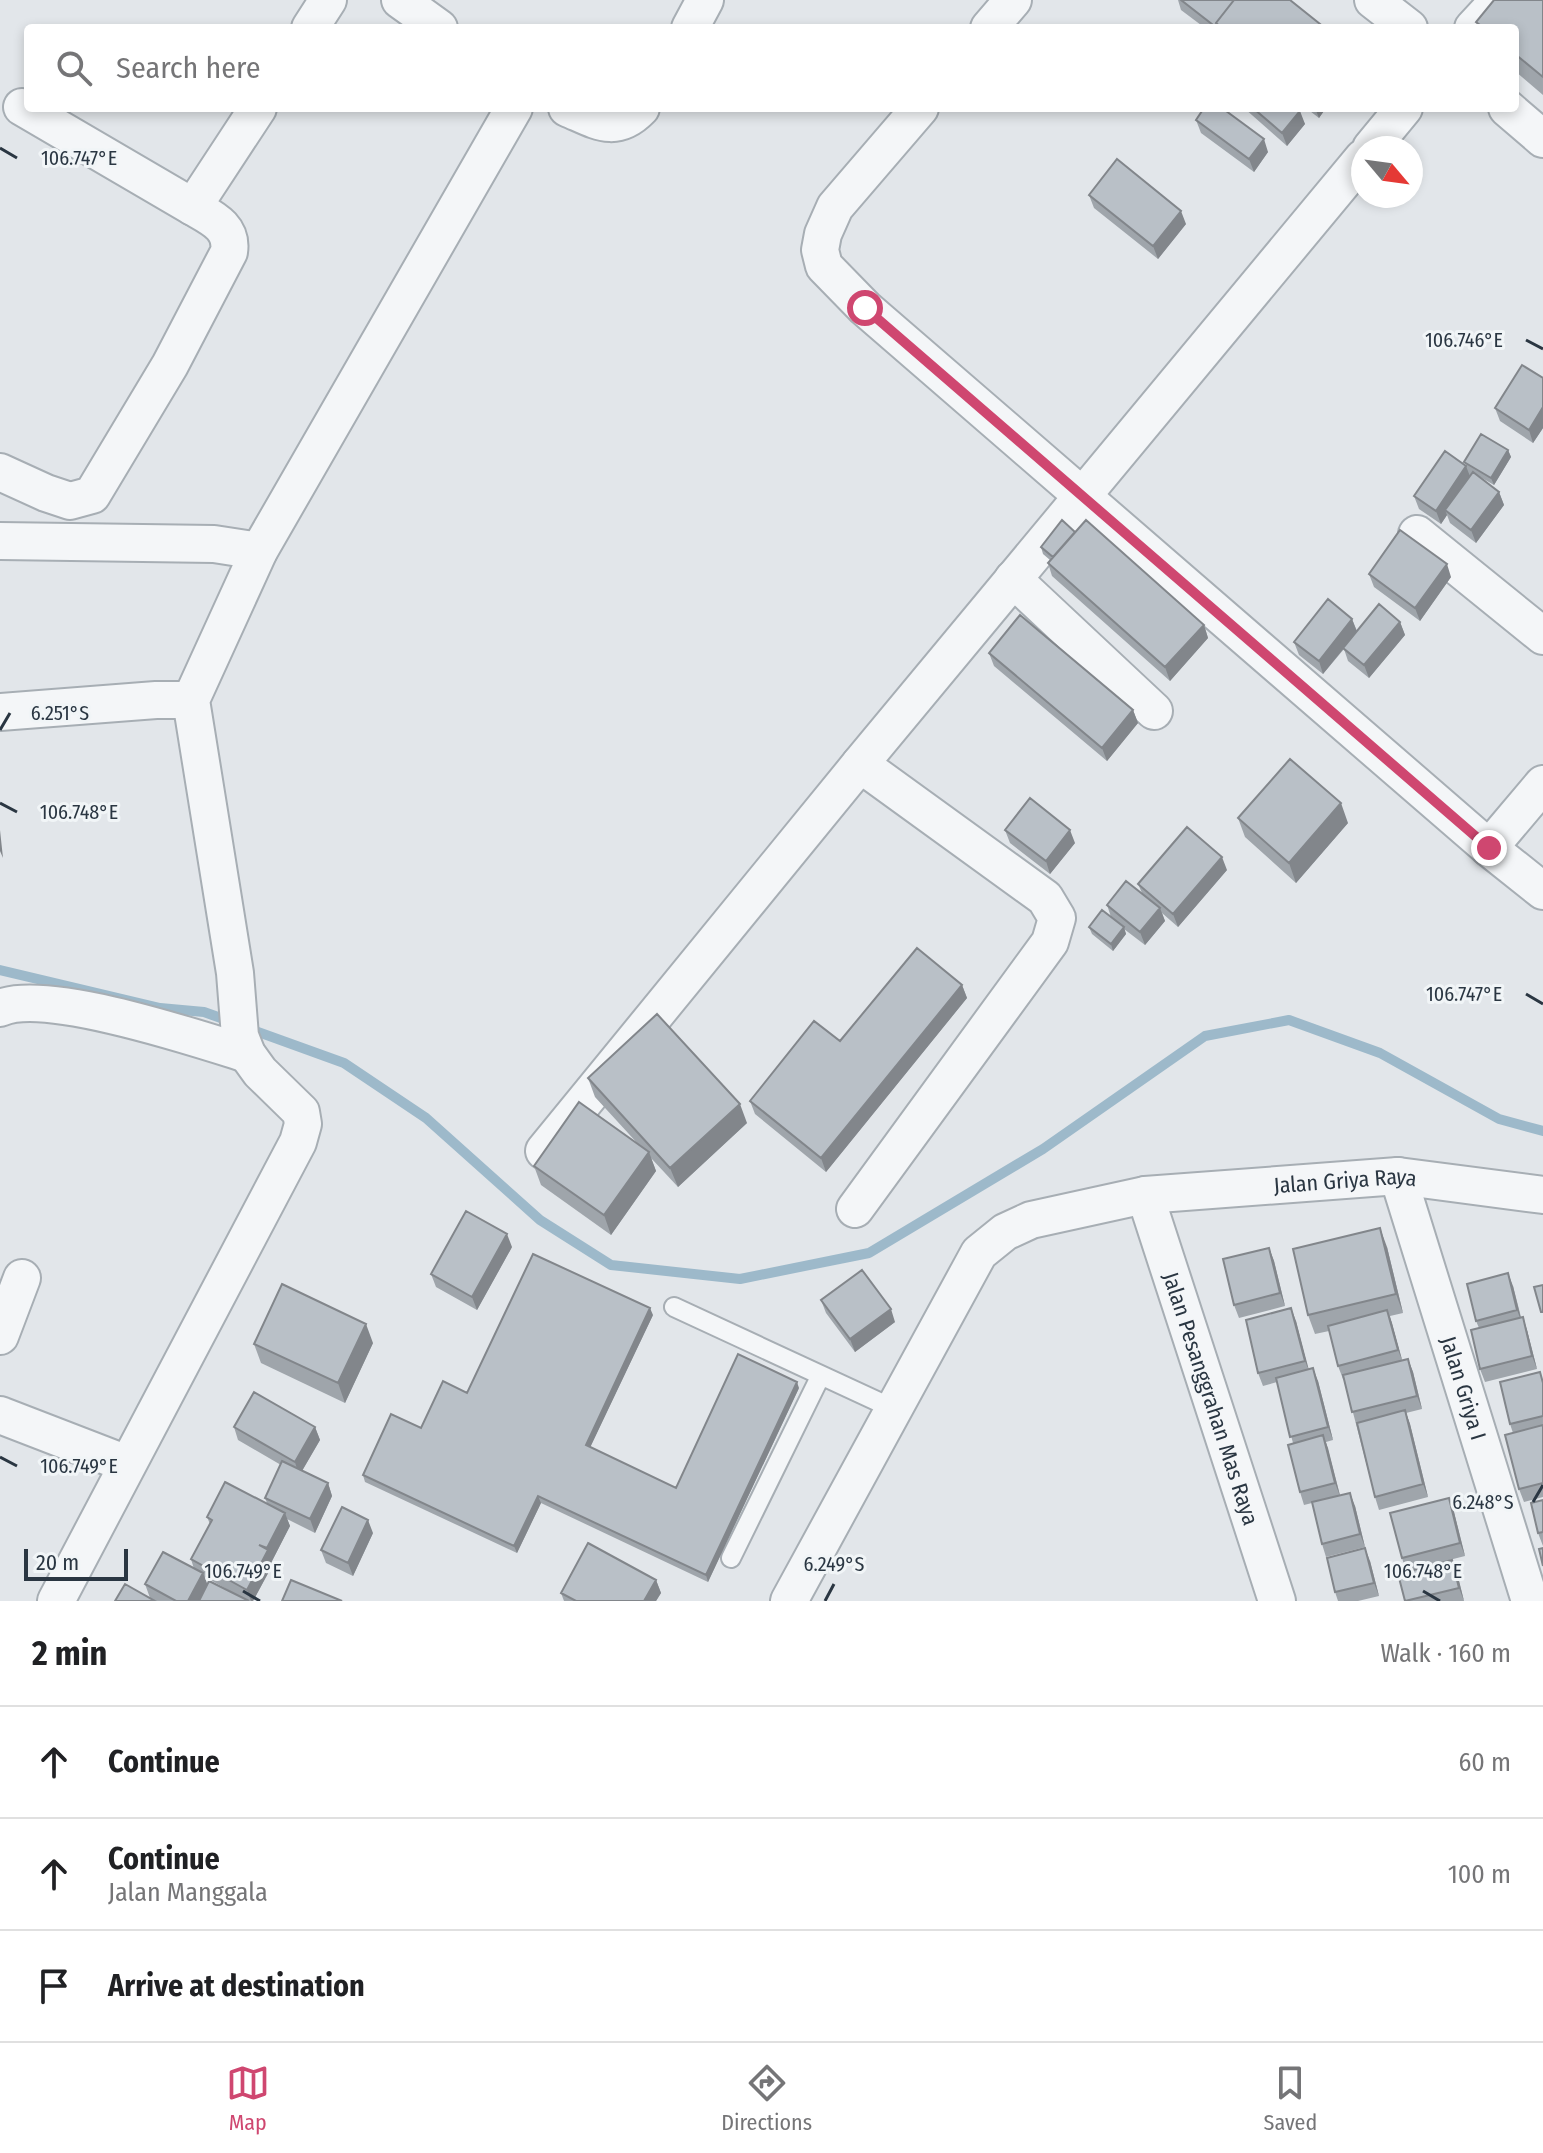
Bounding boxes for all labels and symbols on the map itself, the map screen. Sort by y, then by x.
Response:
north arrow [1351,136,1423,208]
text: 106.747°E [41,146,117,170]
route start [847,290,883,326]
text: 106.746°E [1425,328,1503,352]
text: 6.251°S [31,701,89,725]
text: 106.748°E [40,800,118,824]
route end [1471,830,1507,866]
text: 106.747°E [1426,982,1502,1006]
street label: Jalan Griya Raya [1273,1163,1418,1199]
street label: Jalan Pesanggrahan Mas Raya [1157,1269,1264,1529]
street label: Jalan Griya I [1435,1333,1492,1443]
text: 106.749°E [40,1454,118,1478]
text: 6.248°S [1452,1490,1514,1514]
scale bar [24,1545,128,1581]
text: 6.249°S [804,1552,865,1576]
text: 106.749°E [204,1559,282,1583]
text: 106.748°E [1384,1559,1462,1583]

